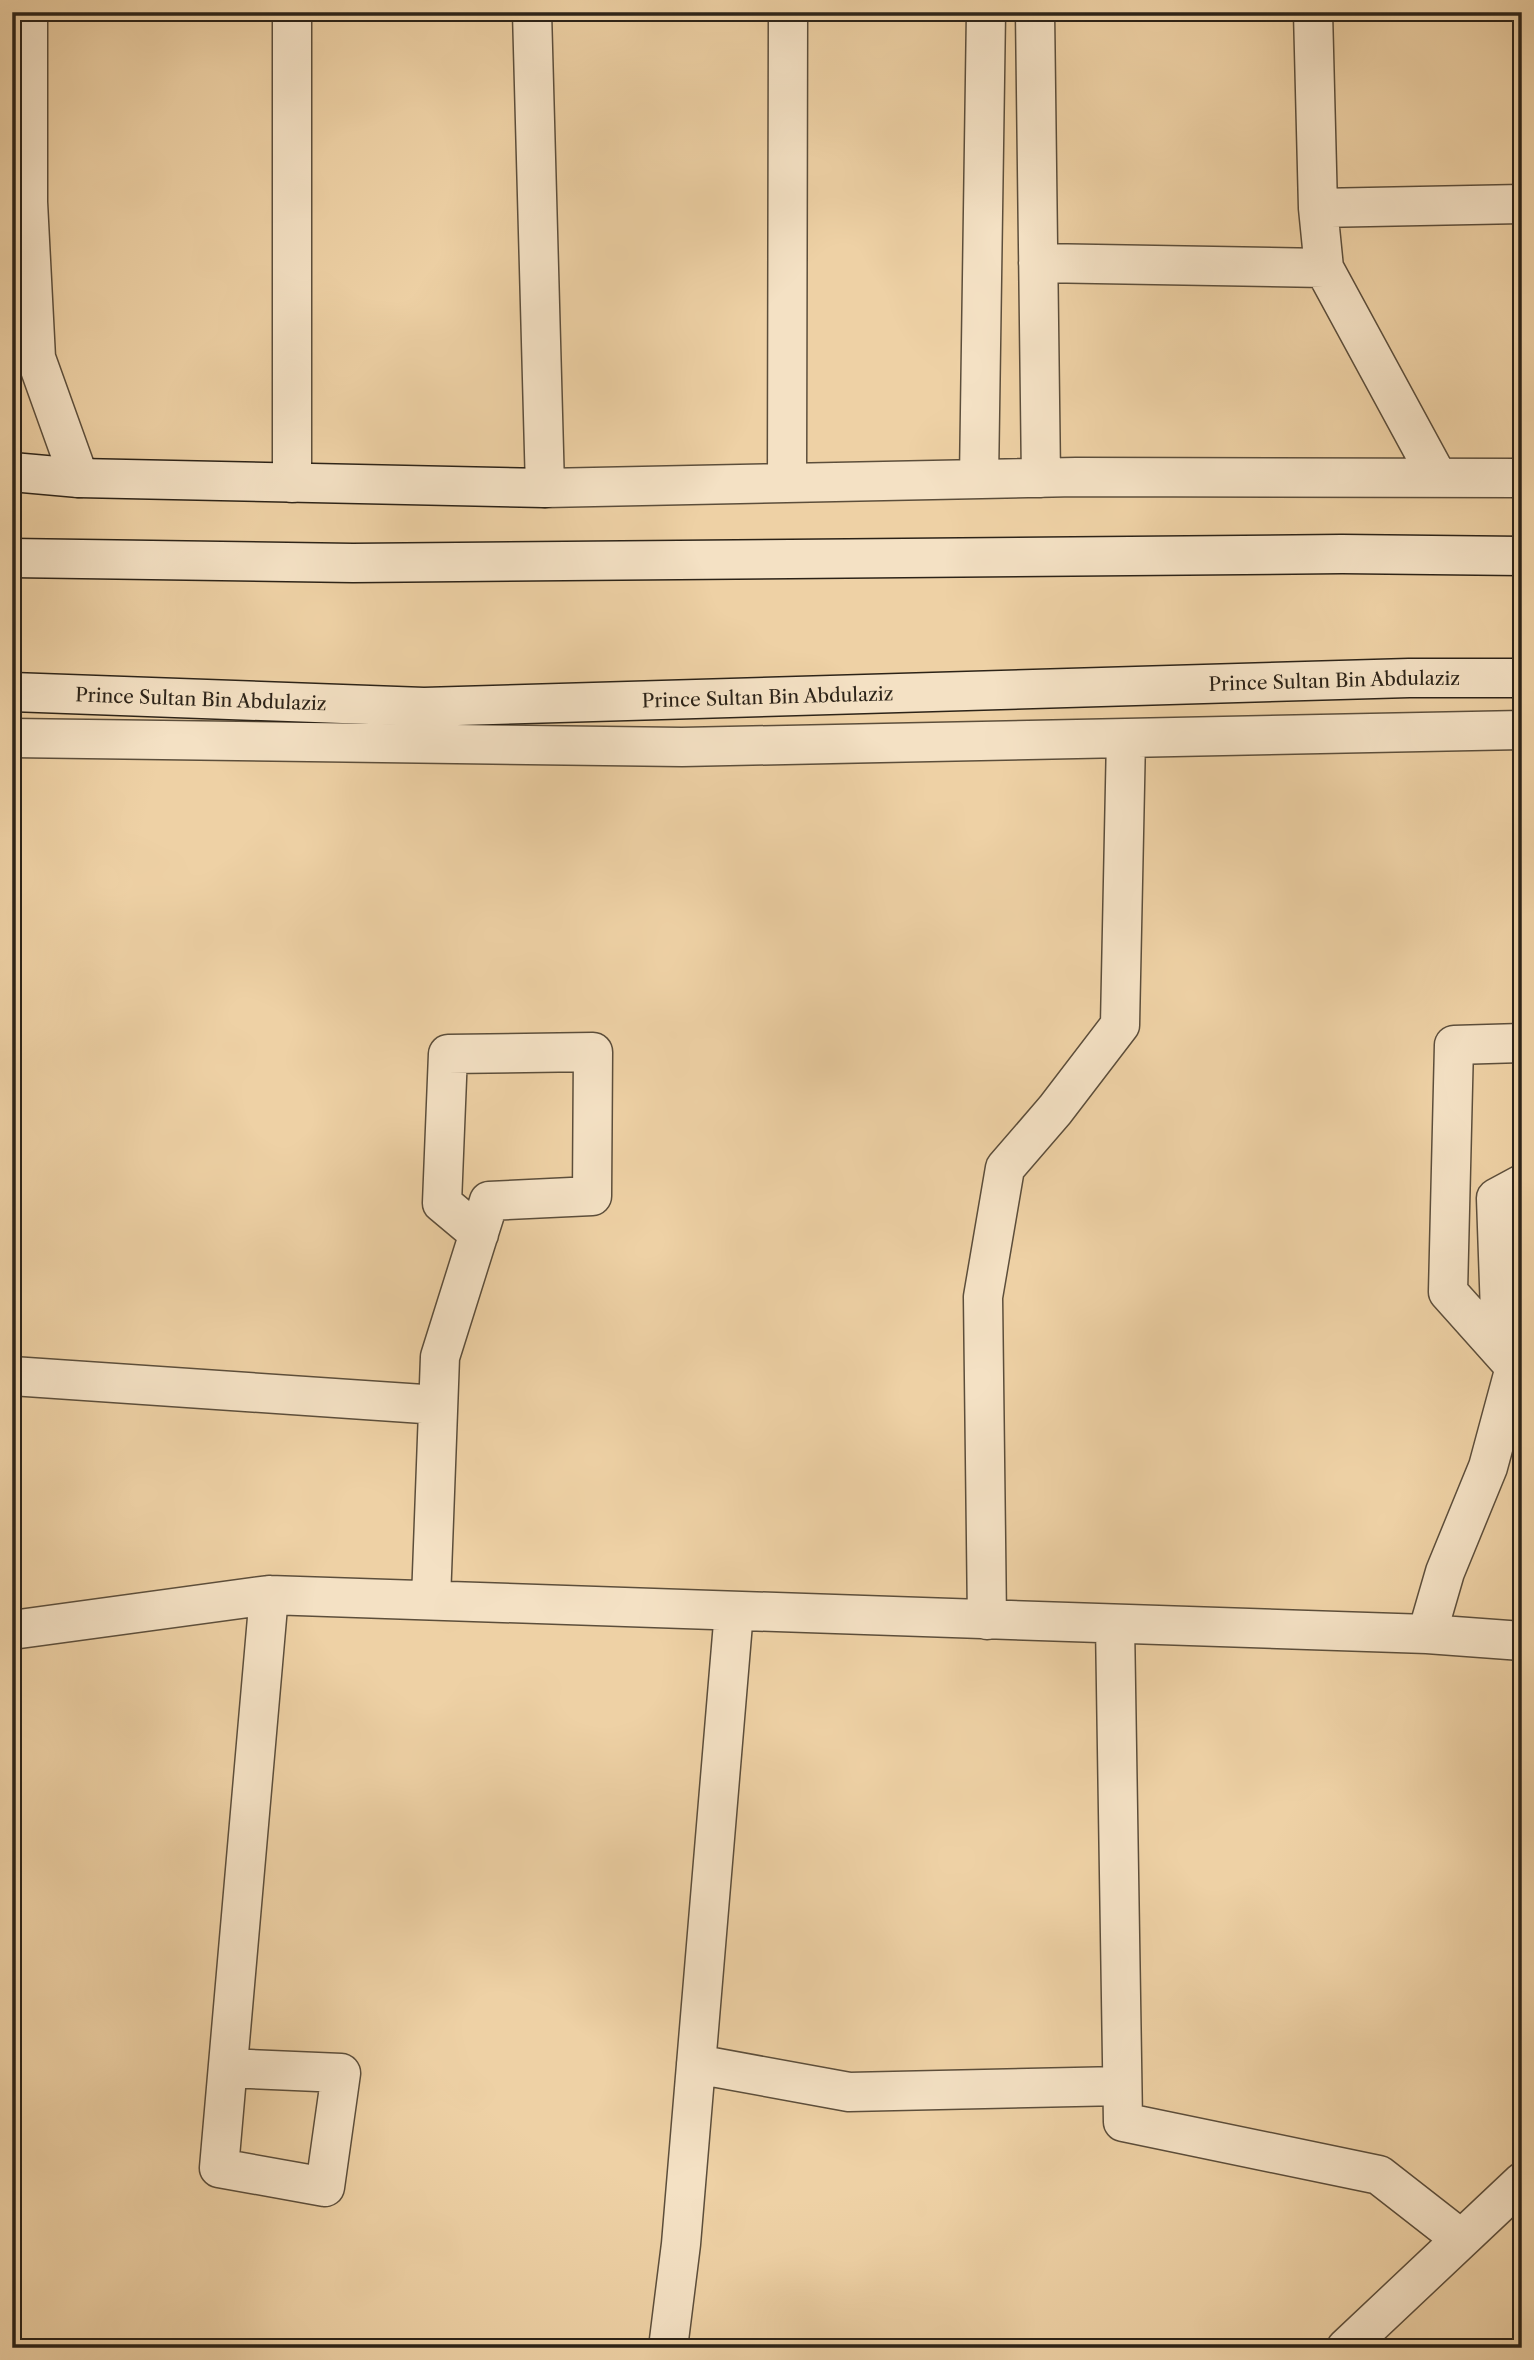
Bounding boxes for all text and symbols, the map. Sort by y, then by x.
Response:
street label: Prince Sultan Bin Abdulaziz [1208,667,1460,695]
street label: Prince Sultan Bin Abdulaziz [641,682,894,712]
street label: Prince Sultan Bin Abdulaziz [75,683,327,715]

